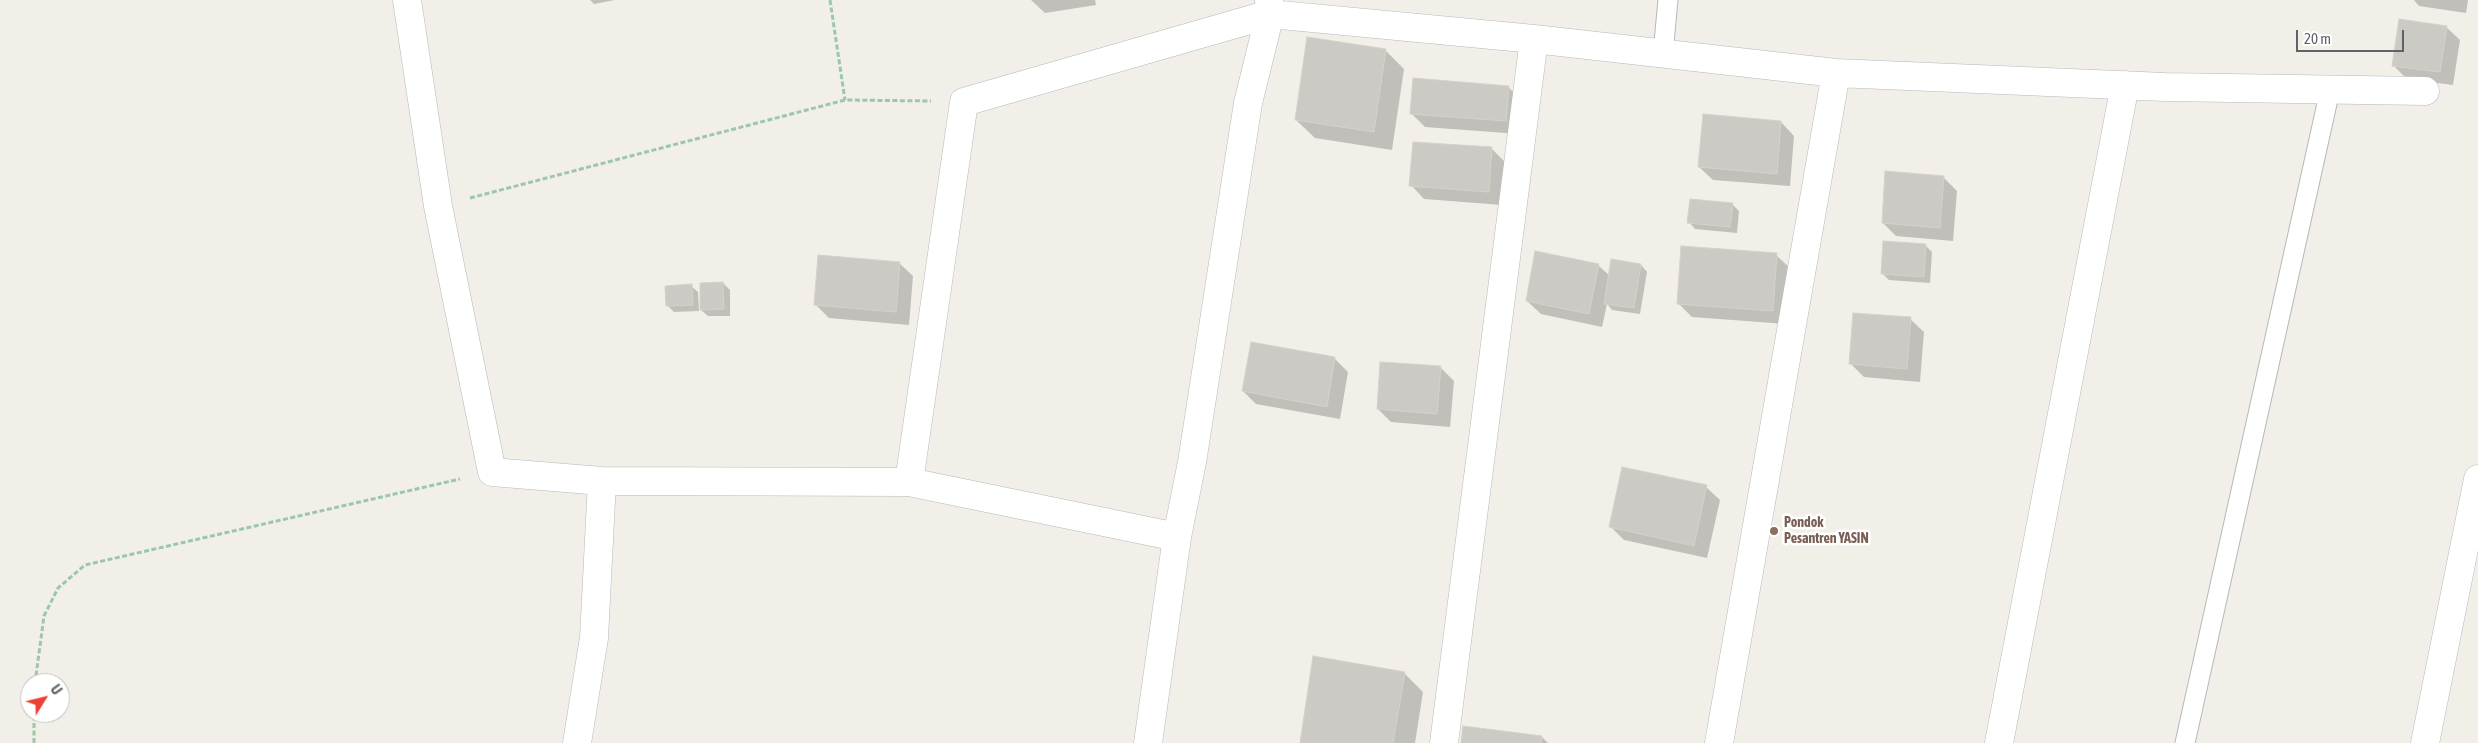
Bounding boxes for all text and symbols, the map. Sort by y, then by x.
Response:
scale bar [2298,20,2406,52]
text: 20 m [2304,30,2331,47]
place label: Pondok Pesantren YASIN [1784,515,1869,548]
marker: Pondok Pesantren YASIN [1768,525,1780,537]
north arrow [20,673,70,723]
text: U [47,682,65,698]

